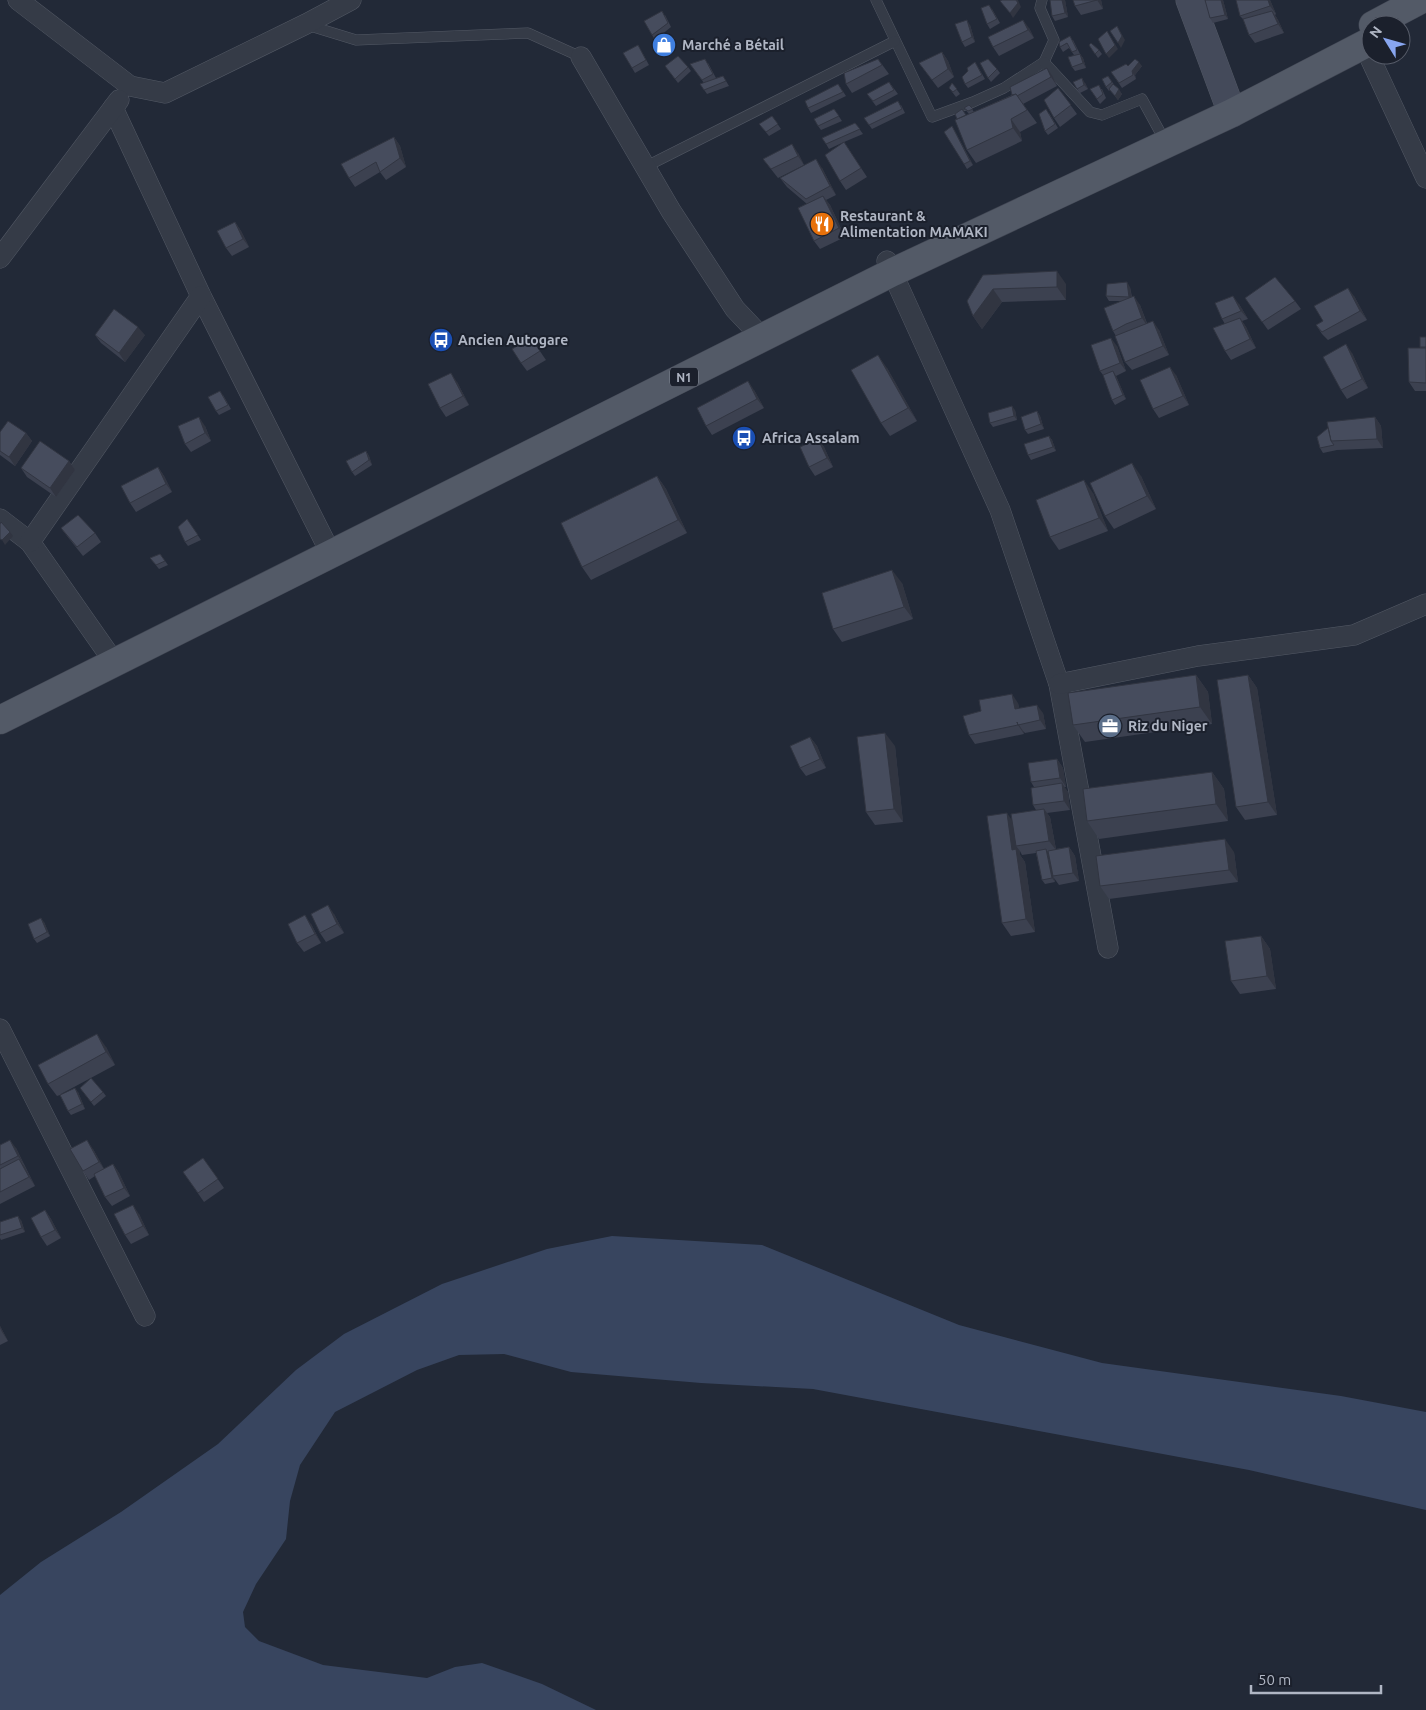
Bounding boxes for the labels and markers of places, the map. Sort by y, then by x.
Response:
shop icon: Marché a Bétail [651,32,677,58]
place label: Marché a Bétail [682,37,784,53]
place label: Restaurant & Alimentation MAMAKI [840,208,988,240]
restaurant icon: Restaurant & Alimentation MAMAKI [809,211,835,237]
bus stop icon: Ancien Autogare [428,327,454,353]
place label: Ancien Autogare [458,332,568,348]
bus stop icon: Africa Assalam [731,425,757,451]
place label: Africa Assalam [762,430,860,446]
office icon: Riz du Niger [1097,713,1123,739]
place label: Riz du Niger [1128,718,1208,734]

